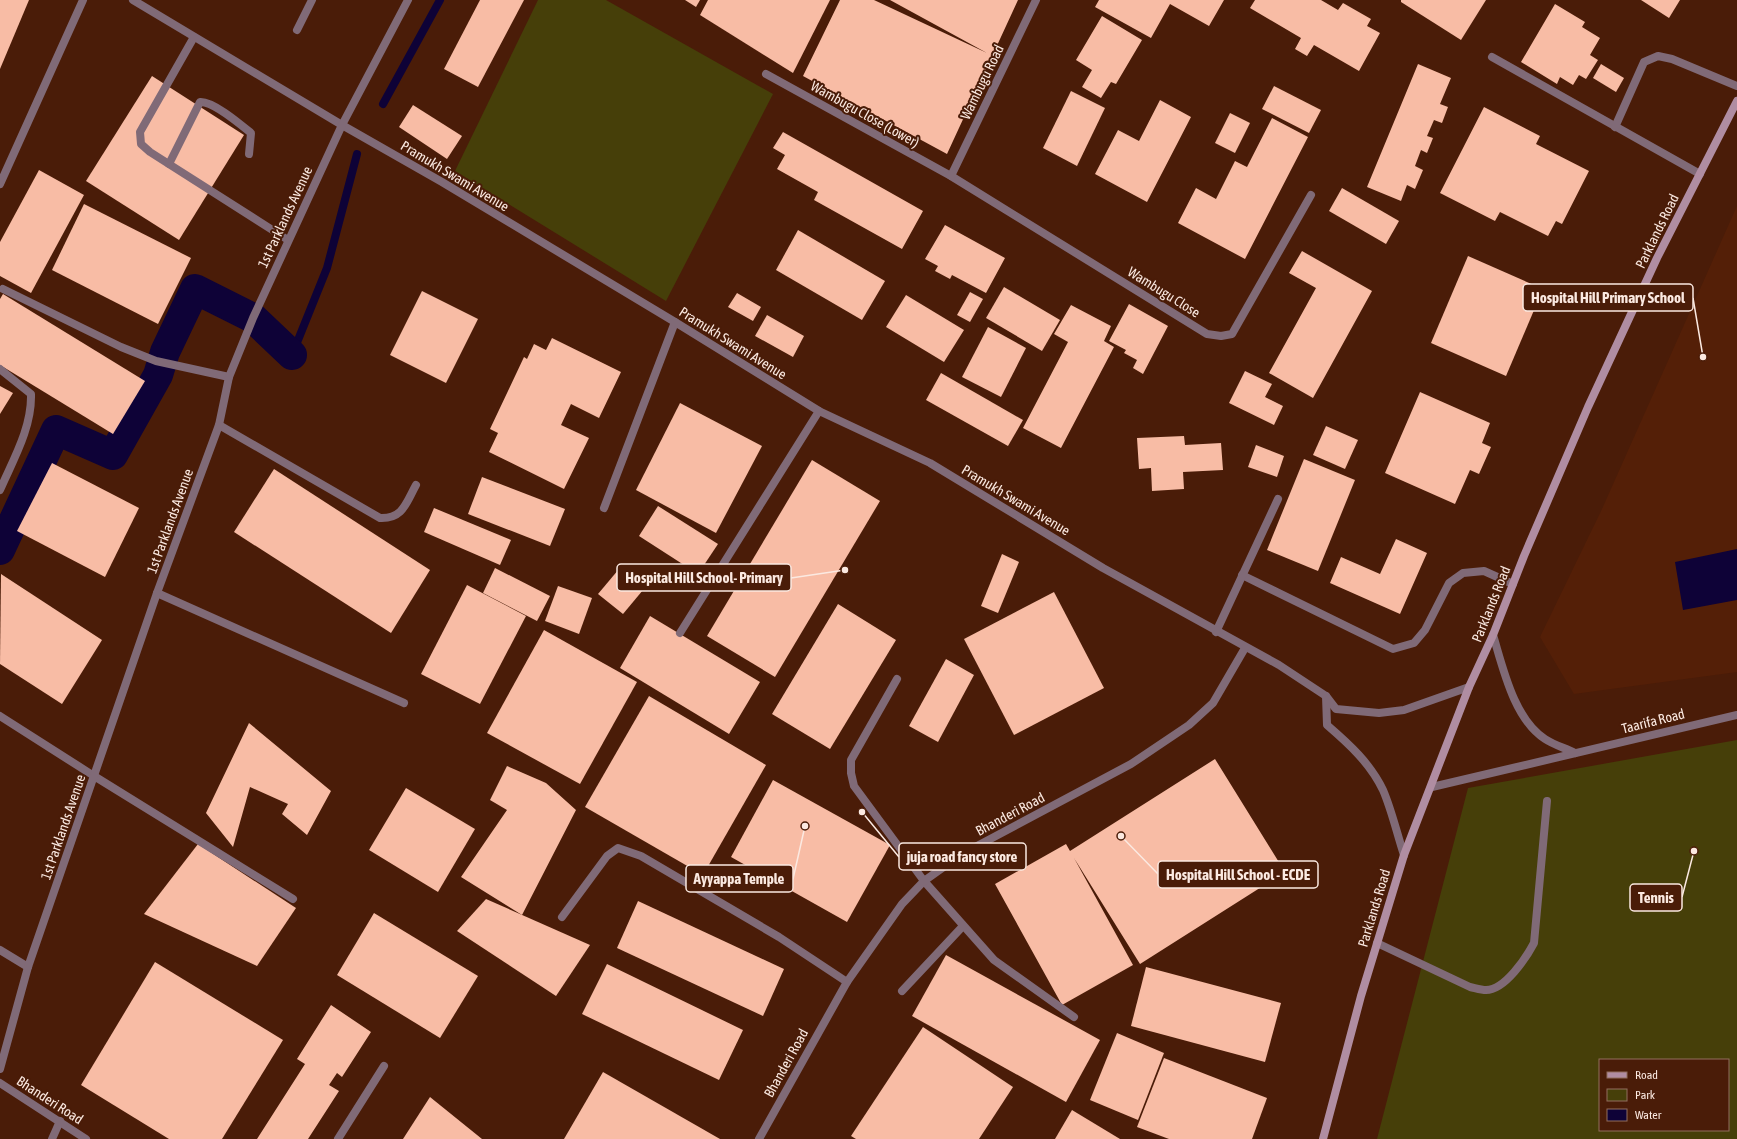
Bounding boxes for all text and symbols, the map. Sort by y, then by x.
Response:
street label: Wambugu Road [957,42,1007,122]
street label: Wambugu Close (Lower) [808,78,922,150]
street label: Pramukh Swami Avenue [398,137,512,215]
street label: 1st Parklands Avenue [254,164,316,270]
street label: Parklands Road [1632,191,1682,271]
street label: Wambugu Close [1125,263,1203,321]
callout: Hospital Hill Primary School [1523,284,1693,311]
text: Hospital Hill Primary School [1531,289,1686,306]
street label: Pramukh Swami Avenue [676,304,790,382]
street label: Pramukh Swami Avenue [959,461,1073,539]
street label: 1st Parklands Avenue [144,467,196,575]
callout: Hospital Hill School- Primary [617,564,791,591]
street label: Parklands Road [1468,564,1514,644]
text: Hospital Hill School- Primary [625,569,784,586]
street label: Taarifa Road [1620,705,1686,737]
street label: 1st Parklands Avenue [38,772,88,882]
street label: Bhanderi Road [973,789,1047,839]
callout: juja road fancy store [899,843,1026,870]
text: juja road fancy store [906,848,1018,865]
callout: Hospital Hill School - ECDE [1158,861,1318,888]
callout: Ayyappa Temple [686,865,793,892]
text: Hospital Hill School - ECDE [1166,866,1311,883]
street label: Parklands Road [1355,867,1393,949]
text: Ayyappa Temple [693,870,785,887]
callout: Tennis [1630,884,1682,911]
text: Tennis [1638,889,1675,906]
street label: Bhanderi Road [761,1026,811,1100]
legend [1599,1059,1729,1131]
text: Road [1635,1068,1658,1082]
street label: Bhanderi Road [14,1073,86,1127]
text: Park [1635,1088,1656,1102]
text: Water [1635,1108,1662,1122]

